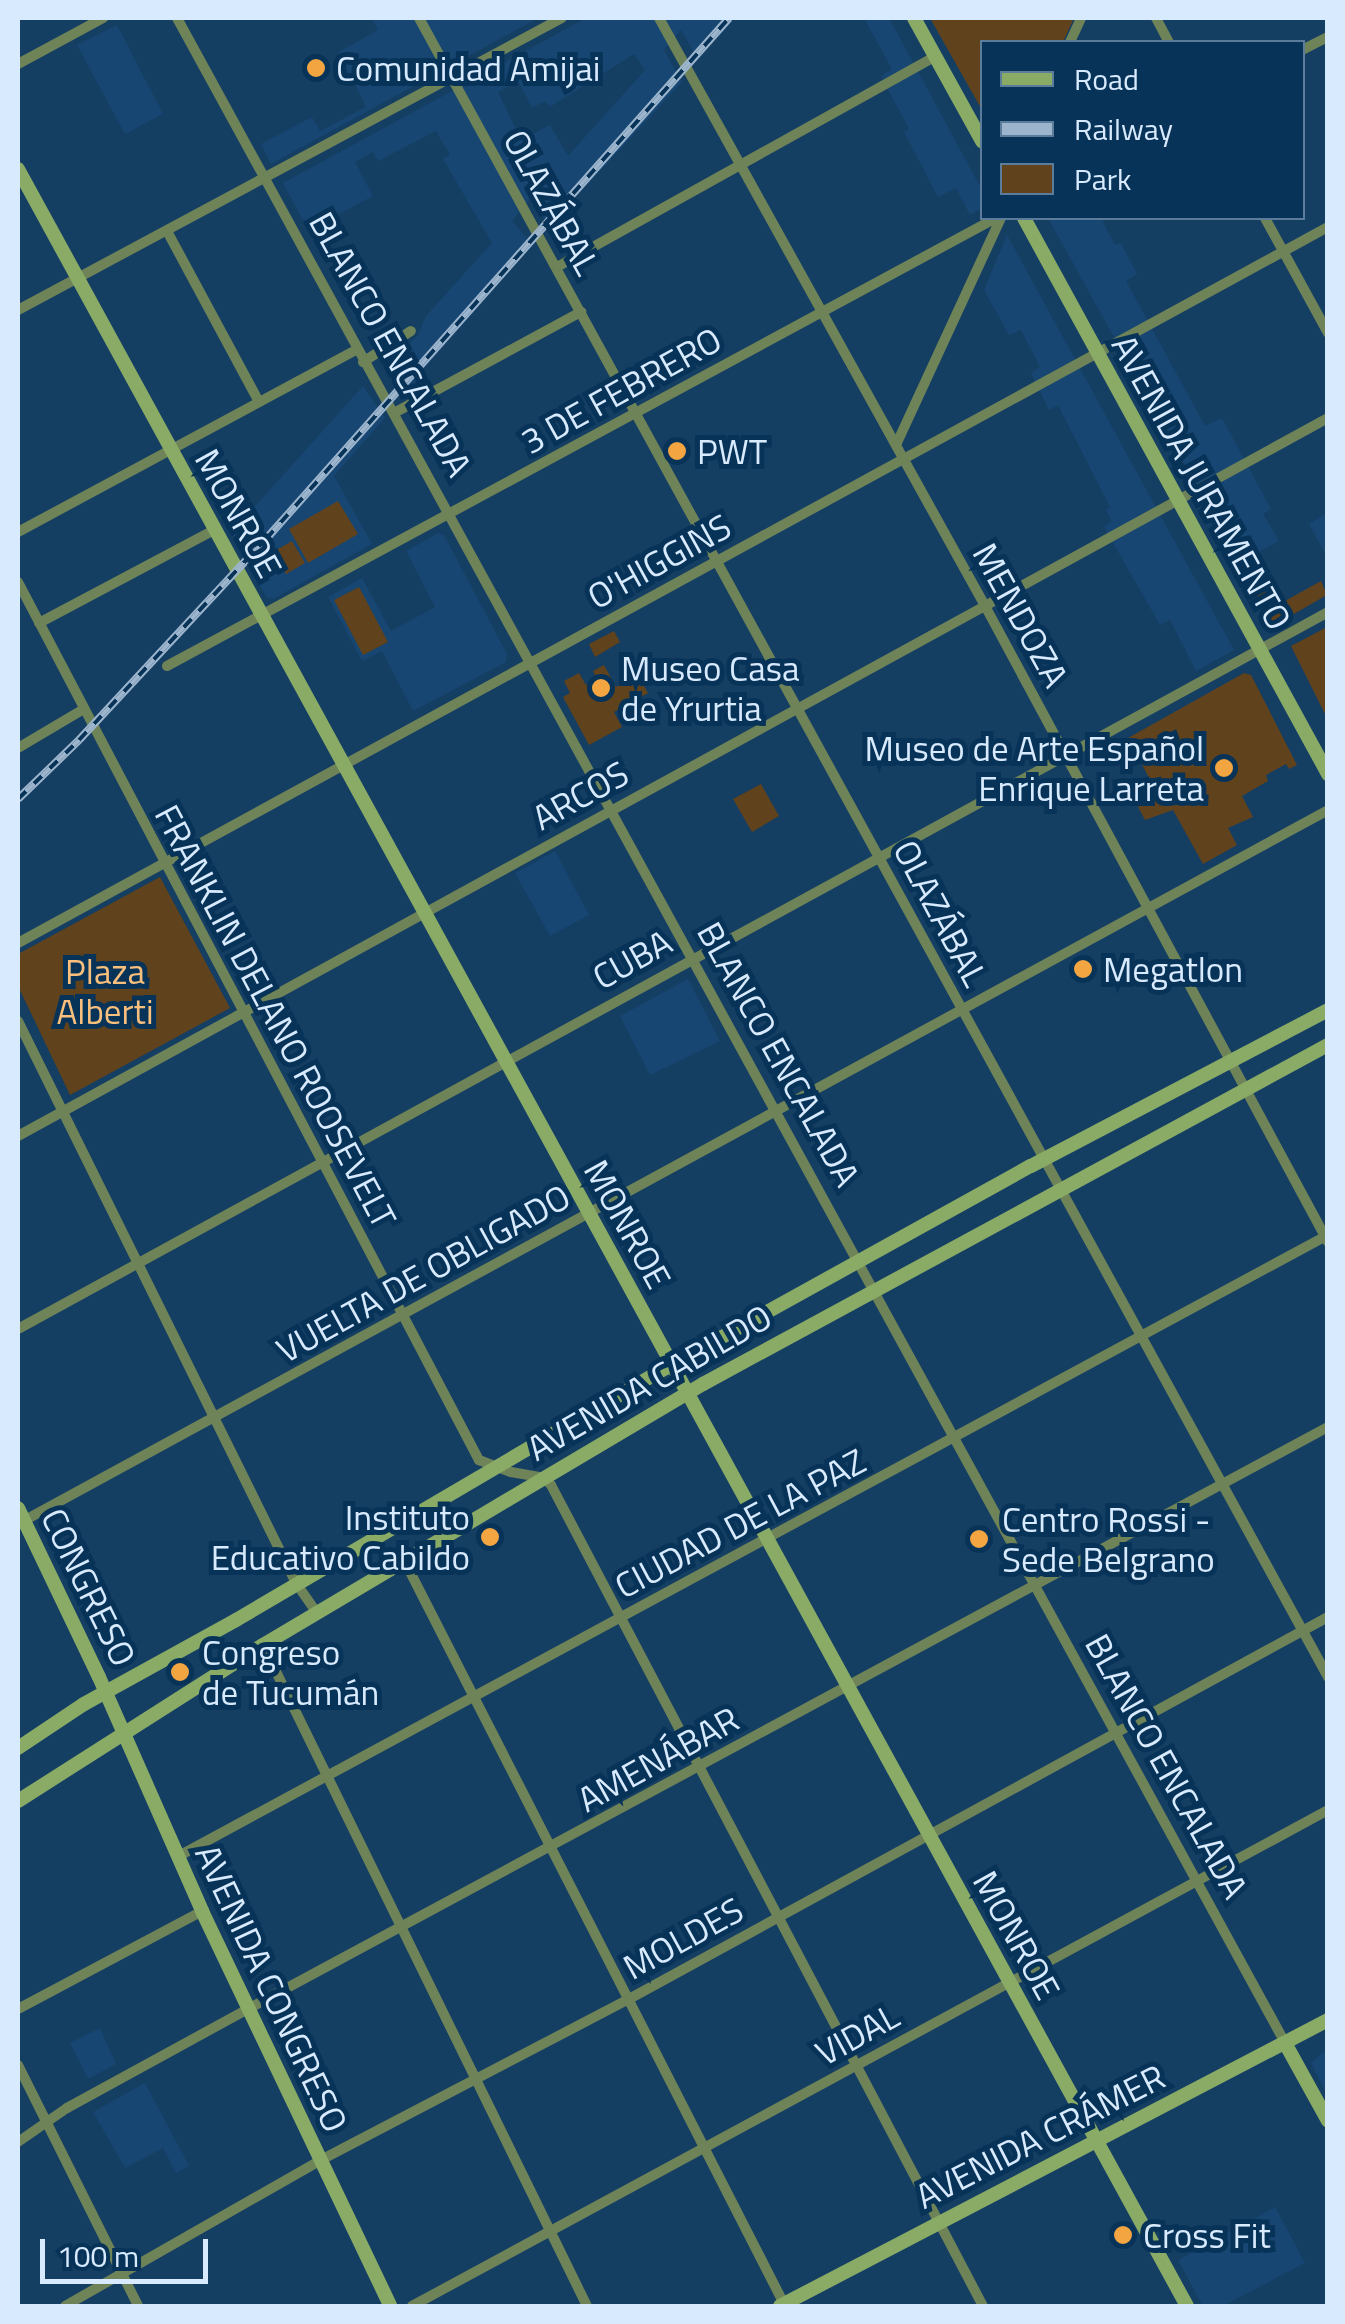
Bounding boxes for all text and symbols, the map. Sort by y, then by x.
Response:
legend [980,40,1305,220]
place label: Comunidad Amijai [336,47,600,89]
text: Road [1074,56,1139,102]
marker: Comunidad Amijai [305,57,327,79]
text: Railway [1074,106,1173,152]
street label: OLAZÁBAL [495,122,609,282]
text: Park [1074,156,1131,202]
street label: BLANCO ENCALADA [301,204,481,484]
street label: 3 DE FEBRERO [514,318,728,462]
street label: AVENIDA JURAMENTO [1104,327,1300,637]
place label: PWT [697,430,767,472]
marker: PWT [666,440,688,462]
street label: MONROE [187,442,291,584]
street label: O'HIGGINS [580,505,738,617]
street label: MENDOZA [964,536,1078,694]
place label: Museo Casa de Yrurtia [621,647,799,729]
marker: Museo Casa de Yrurtia [590,677,612,699]
place label: Museo de Arte Español Enrique Larreta [864,727,1204,809]
street label: ARCOS [525,752,635,838]
marker: Museo de Arte Español Enrique Larreta [1213,757,1235,779]
street label: FRANKLIN DELANO ROOSEVELT [147,798,405,1234]
street label: OLAZÁBAL [885,833,997,993]
street label: BLANCO ENCALADA [689,914,869,1194]
street label: CUBA [585,920,679,998]
place label: Megatlon [1103,948,1243,990]
park label: Plaza Alberti [56,950,154,1032]
marker: Megatlon [1072,958,1094,980]
street label: MONROE [576,1153,680,1295]
street label: VUELTA DE OBLIGADO [269,1175,577,1371]
street label: AVENIDA CABILDO [519,1295,779,1469]
street label: CIUDAD DE LA PAZ [608,1439,872,1607]
place label: Instituto Educativo Cabildo [211,1496,470,1578]
place label: Centro Rossi - Sede Belgrano [1002,1498,1215,1580]
street label: CONGRESO [33,1501,145,1673]
marker: Instituto Educativo Cabildo [479,1526,501,1548]
marker: Centro Rossi - Sede Belgrano [966,1526,992,1552]
street label: BLANCO ENCALADA [1077,1626,1257,1906]
place label: Congreso de Tucumán [202,1631,379,1713]
marker: Congreso de Tucumán [167,1659,193,1685]
street label: AMENÁBAR [570,1698,746,1820]
street label: AVENIDA CONGRESO [187,1838,357,2138]
street label: MONROE [965,1864,1069,2006]
street label: MOLDES [616,1888,750,1988]
street label: VIDAL [808,1994,906,2074]
street label: AVENIDA CRÁMER [908,2055,1172,2217]
place label: Cross Fit [1143,2214,1271,2256]
scale bar [45,2219,212,2281]
marker: Cross Fit [1112,2224,1134,2246]
text: 100 m [57,2233,139,2279]

